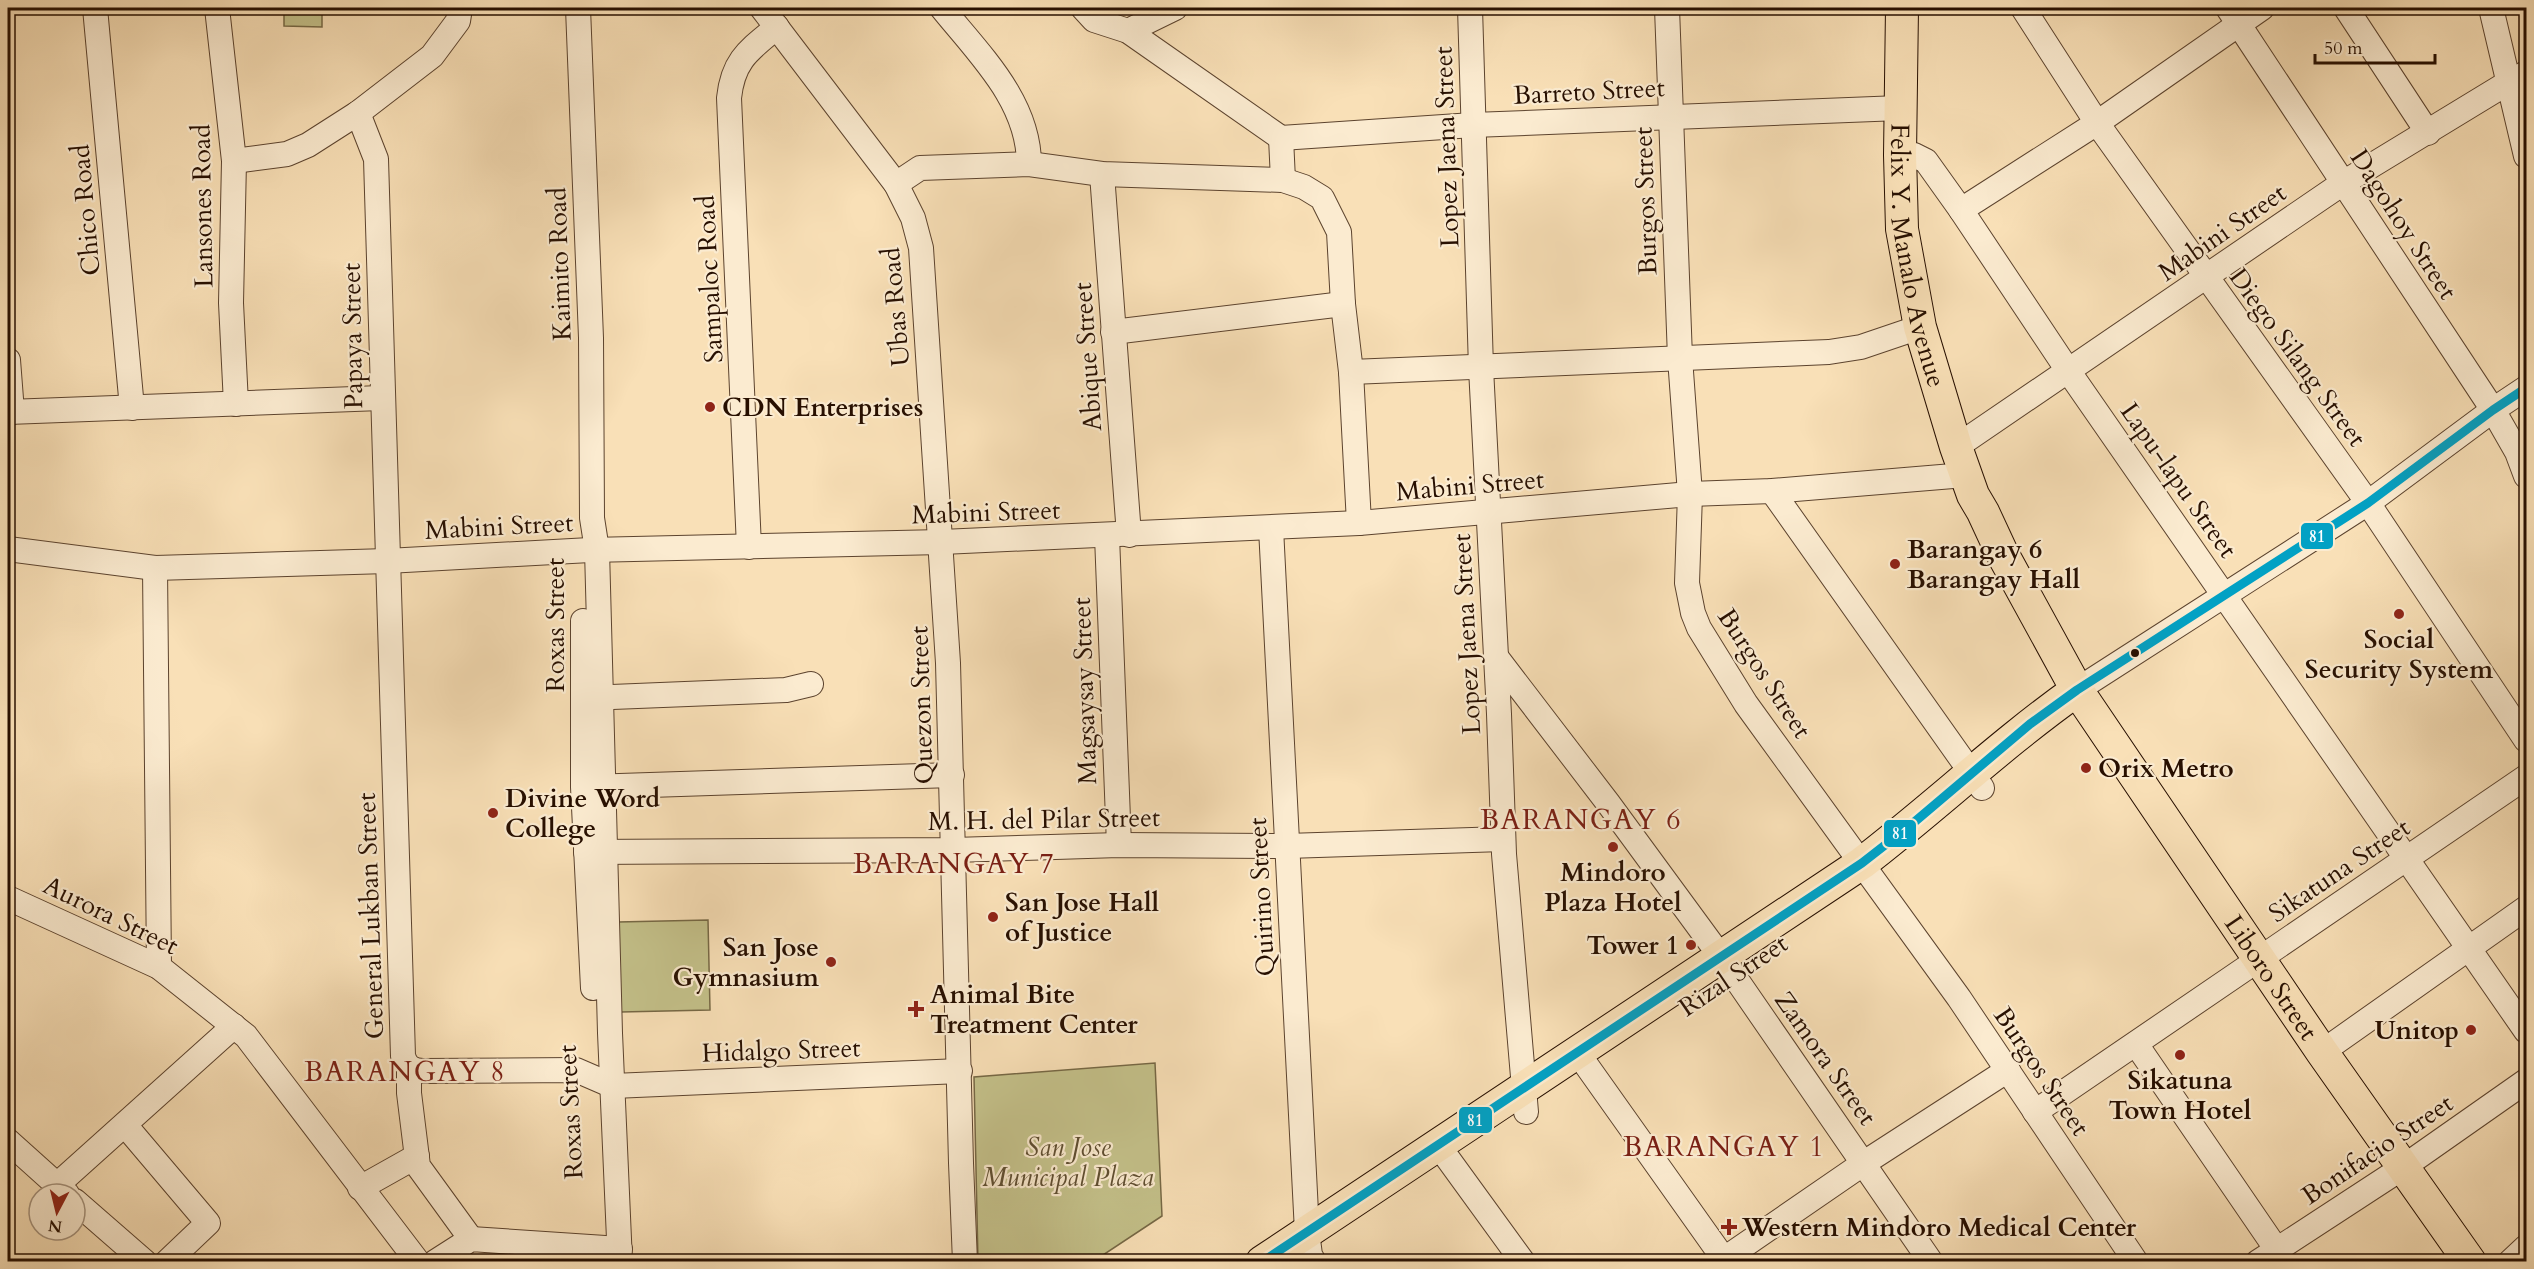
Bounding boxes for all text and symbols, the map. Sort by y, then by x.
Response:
scale bar [2315,27,2435,65]
text: 50 m [2324,36,2363,61]
street label: Lopez Jaena Street [1425,46,1468,248]
street label: Barreto Street [1512,70,1666,113]
street label: Felix Y. Manalo Avenue [1882,123,1954,392]
street label: Lansones Road [184,124,221,288]
street label: Burgos Street [1625,126,1666,276]
street label: Dagohoy Street [2342,142,2465,306]
street label: Chico Road [62,143,109,277]
street label: Mabini Street [2151,175,2293,289]
street label: Kaimito Road [539,186,580,341]
street label: Sampaloc Road [688,194,731,364]
street label: Ubas Road [873,246,918,368]
street label: Diego Silang Street [2221,261,2374,454]
street label: Papaya Street [334,263,371,409]
street label: Abique Street [1065,281,1110,433]
place label: CDN Enterprises [722,390,923,425]
street label: Lapu-lapu Street [2112,396,2245,565]
marker: CDN Enterprises [703,400,717,414]
street label: Mabini Street [1394,462,1546,509]
street label: Mabini Street [911,492,1061,533]
street label: Mabini Street [424,505,574,548]
line badge: 81 [2300,522,2334,550]
text: 81 [2309,526,2325,548]
street label: Lopez Jaena Street [1444,532,1489,735]
place label: Barangay 6 Barangay Hall [1907,532,2080,597]
marker: Barangay 6 Barangay Hall [1888,557,1902,571]
street label: Roxas Street [538,558,573,692]
street label: Magsaysay Street [1064,597,1105,785]
street label: Burgos Street [1710,602,1820,745]
marker: Social Security System [2392,607,2406,621]
place label: Social Security System [2305,622,2493,687]
street label: Quezon Street [901,625,942,785]
unlabelled marker [2129,647,2141,659]
place label: Orix Metro [2098,751,2234,786]
marker: Orix Metro [2079,761,2093,775]
place label: Divine Word College [505,781,660,846]
street label: General Lukban Street [349,792,392,1040]
street label: M. H. del Pilar Street [928,800,1160,839]
district label: BARANGAY 6 [1480,801,1682,839]
marker: Divine Word College [486,806,500,820]
street label: Sikatuna Street [2262,810,2417,931]
street label: Quirino Street [1240,817,1283,977]
line badge: 81 [1883,819,1917,848]
text: 81 [1892,823,1908,845]
marker: Mindoro Plaza Hotel [1606,840,1620,854]
district label: BARANGAY 7 [853,845,1055,883]
place label: Mindoro Plaza Hotel [1544,855,1682,920]
street label: Aurora Street [37,868,184,963]
place label: San Jose Hall of Justice [1005,885,1160,950]
street label: Liboro Street [2216,908,2326,1047]
marker: San Jose Hall of Justice [986,910,1000,924]
street label: Rizal Street [1672,926,1795,1025]
place label: Tower 1 [1586,928,1679,963]
place label: San Jose Gymnasium [672,930,819,995]
marker: Tower 1 [1684,938,1698,952]
marker: San Jose Gymnasium [824,955,838,969]
place label: Animal Bite Treatment Center [930,977,1138,1042]
street label: Zamora Street [1766,984,1885,1132]
marker: Animal Bite Treatment Center [907,1000,925,1018]
street label: Burgos Street [1986,1000,2098,1143]
place label: Unitop [2374,1013,2459,1048]
marker: Unitop [2464,1023,2478,1037]
street label: Hidalgo Street [701,1030,861,1071]
street label: Roxas Street [550,1044,591,1180]
marker: Sikatuna Town Hotel [2173,1048,2187,1062]
district label: BARANGAY 8 [304,1053,506,1091]
place label: Sikatuna Town Hotel [2109,1063,2252,1128]
street label: Bonifacio Street [2295,1086,2460,1213]
line badge: 81 [1458,1106,1493,1134]
text: 81 [1467,1110,1483,1132]
district label: BARANGAY 1 [1623,1128,1825,1166]
park label: San Jose Municipal Plaza [982,1130,1154,1195]
north arrow [27,1182,87,1242]
place label: Western Mindoro Medical Center [1741,1210,2137,1245]
text: N [47,1214,64,1238]
marker: Western Mindoro Medical Center [1720,1218,1738,1236]

